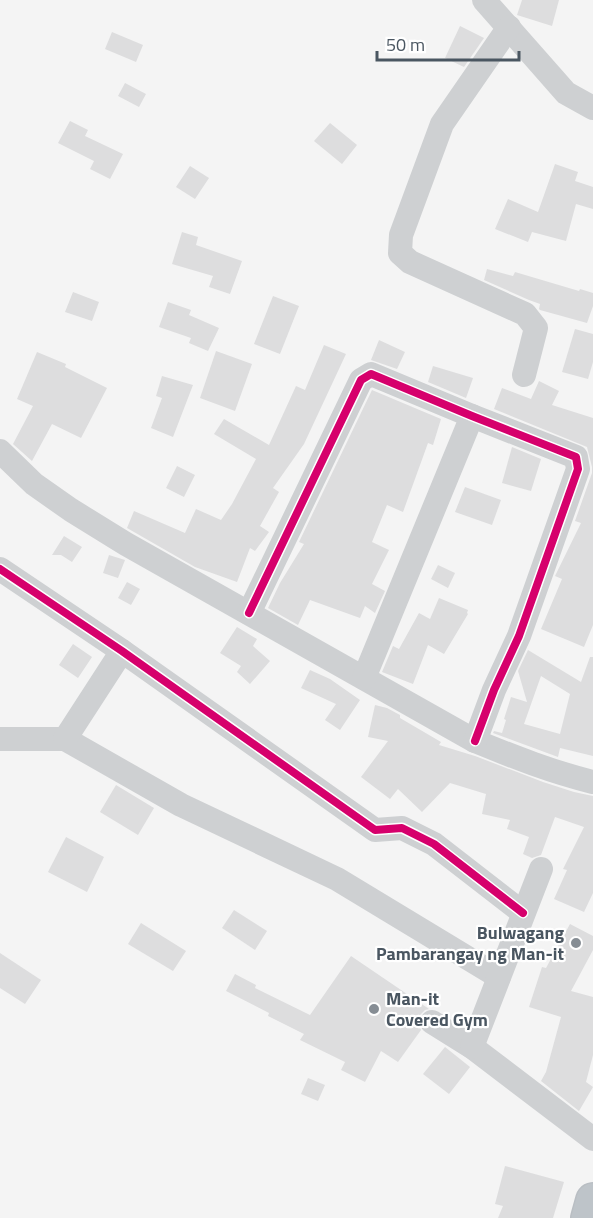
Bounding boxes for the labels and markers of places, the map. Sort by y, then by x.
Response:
place label: Bulwagang Pambarangay ng Man-it [376,919,564,967]
marker: Bulwagang Pambarangay ng Man-it [569,936,583,950]
place label: Man-it Covered Gym [386,985,488,1033]
marker: Man-it Covered Gym [367,1002,381,1016]

